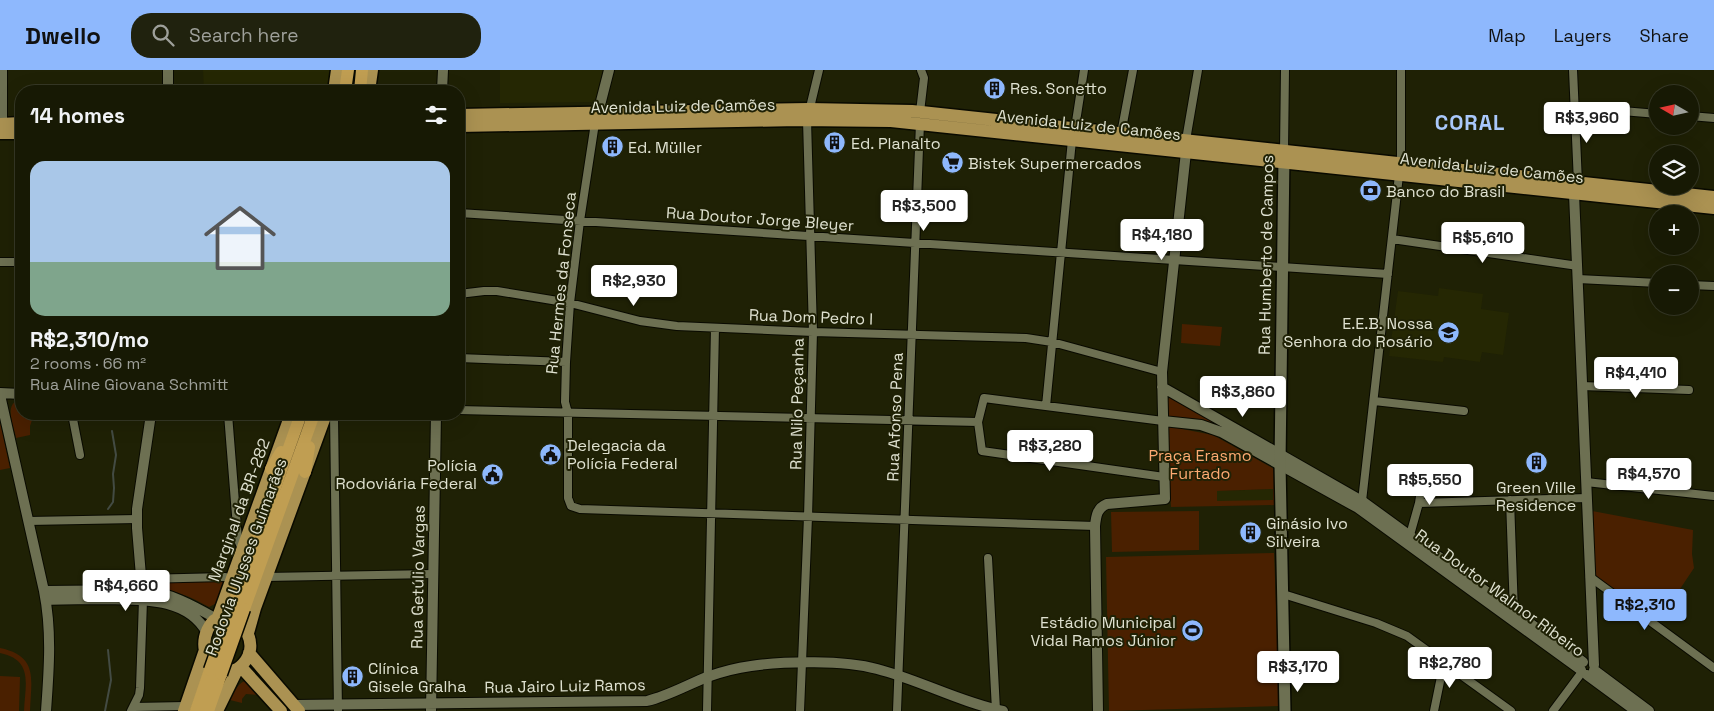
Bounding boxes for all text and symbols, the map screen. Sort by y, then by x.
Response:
search box [131,13,481,58]
text: Dwello [25,20,101,51]
icon: search [149,21,177,49]
text: Search here [189,23,299,48]
text: Map [1488,24,1526,47]
text: Layers [1554,24,1611,47]
text: Share [1639,24,1689,47]
building icon: Res. Sonetto [982,76,1006,100]
place label: Res. Sonetto [1010,78,1107,99]
north arrow [1649,85,1699,135]
map controls [1649,85,1699,315]
street label: Avenida Luiz de Camões [591,94,775,118]
icon: filters [422,101,450,129]
text: 14 homes [30,102,125,129]
pin: R$3,960 [1541,102,1633,144]
street label: Avenida Luiz de Camões [996,105,1182,145]
text: R$3,960 [1555,107,1619,128]
district label: CORAL [1435,109,1505,136]
building icon: Ed. Planalto [823,131,847,155]
place label: Ed. Planalto [851,133,941,154]
building icon: Ed. Müller [600,135,624,159]
place label: Ed. Müller [628,137,702,158]
button: layers [1649,145,1699,195]
street label: Avenida Luiz de Camões [1399,148,1585,188]
supermarket icon: Bistek Supermercados [940,151,964,175]
place label: Bistek Supermercados [968,153,1142,174]
street label: Rua Humberto de Campos [1254,155,1278,355]
bank icon: Banco do Brasil [1358,179,1382,203]
place label: Banco do Brasil [1386,181,1505,202]
pin: R$3,500 [878,190,970,232]
street label: Rua Hermes da Fonseca [541,191,581,375]
icon: home [195,193,285,283]
text: R$3,500 [892,195,956,216]
street label: Rua Doutor Jorge Bleyer [665,202,855,236]
button: + [1649,205,1699,255]
pin: R$4,180 [1116,218,1208,261]
pin: R$5,610 [1437,222,1529,264]
text: R$4,180 [1131,224,1193,245]
text: R$5,610 [1452,227,1514,248]
pin: R$2,930 [588,264,680,307]
button: − [1649,265,1699,315]
text: R$2,930 [602,270,666,291]
street label: Rua Dom Pedro I [748,304,874,330]
place label: E.E.B. Nossa Senhora do Rosário [1283,313,1433,352]
school or university icon: E.E.B. Nossa Senhora do Rosário [1437,320,1461,344]
text: R$2,310/mo [30,326,149,353]
street label: Rua Nilo Peçanha [785,338,809,470]
street label: Rua Afonso Pena [882,352,908,482]
text: 2 rooms · 66 m² [30,353,146,374]
pin: R$4,410 [1590,356,1682,399]
text: R$4,410 [1605,362,1667,383]
text: Rua Aline Giovana Schmitt [30,374,228,395]
pin: R$3,860 [1197,376,1289,418]
text: R$3,860 [1211,381,1275,402]
pin: R$3,280 [1004,430,1096,472]
place label: Delegacia da Polícia Federal [567,435,678,474]
text: R$3,280 [1018,435,1082,456]
street label: Marginal da BR-282 [203,436,275,584]
public building icon: Delegacia da Polícia Federal [539,442,563,466]
park label: Praça Erasmo Furtado [1148,445,1252,484]
building icon: Green Ville Residence [1524,451,1548,475]
street label: Rodovia Ulysses Guimarães [200,455,292,659]
place label: Polícia Rodoviária Federal [335,455,477,494]
pin: R$4,570 [1603,458,1695,500]
public building icon: Polícia Rodoviária Federal [481,462,505,486]
text: R$4,570 [1617,463,1681,484]
pin: R$5,550 [1384,464,1476,506]
text: R$5,550 [1398,469,1462,490]
place label: Green Ville Residence [1496,477,1576,516]
street label: Rua Getúlio Vargas [406,505,430,649]
place label: Ginásio Ivo Silveira [1266,513,1348,552]
building icon: Ginásio Ivo Silveira [1238,520,1262,544]
street label: Rua Doutor Walmor Ribeiro [1411,524,1589,662]
pin: R$4,660 [80,570,172,612]
text: R$4,660 [94,575,158,596]
pin: R$2,310 [1599,588,1691,631]
text: R$2,310 [1614,594,1676,615]
place label: Estádio Municipal Vidal Ramos Júnior [1031,612,1176,651]
sports icon: Estádio Municipal Vidal Ramos Júnior [1180,619,1204,643]
pin: R$2,780 [1404,646,1496,689]
pin: R$3,170 [1252,650,1344,693]
text: R$2,780 [1419,652,1481,673]
text: R$3,170 [1268,656,1328,677]
place label: Clínica Gisele Gralha [368,658,466,697]
building icon: Clínica Gisele Gralha [340,665,364,689]
street label: Rua Jairo Luiz Ramos [484,674,646,698]

